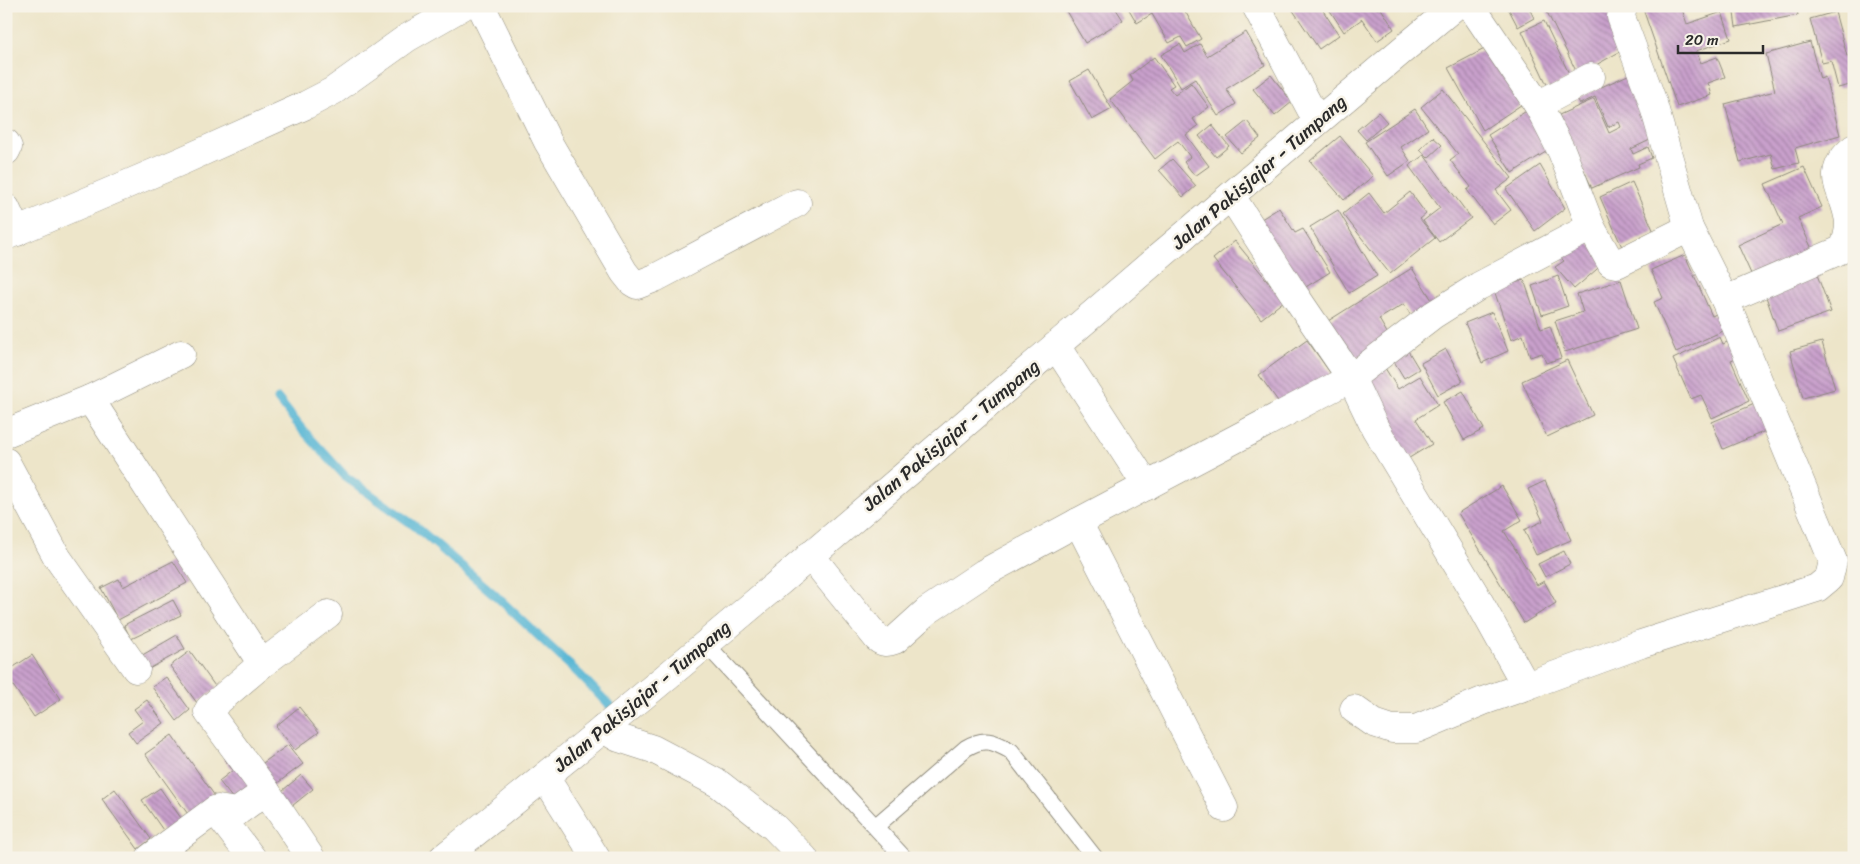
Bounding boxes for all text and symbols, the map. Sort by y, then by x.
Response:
scale bar [1678,22,1762,54]
text: 20 m [1685,27,1719,53]
street label: Jalan Pakisjajar - Tumpang [1163,86,1355,258]
street label: Jalan Pakisjajar - Tumpang [854,350,1048,520]
street label: Jalan Pakisjajar - Tumpang [545,611,739,781]

